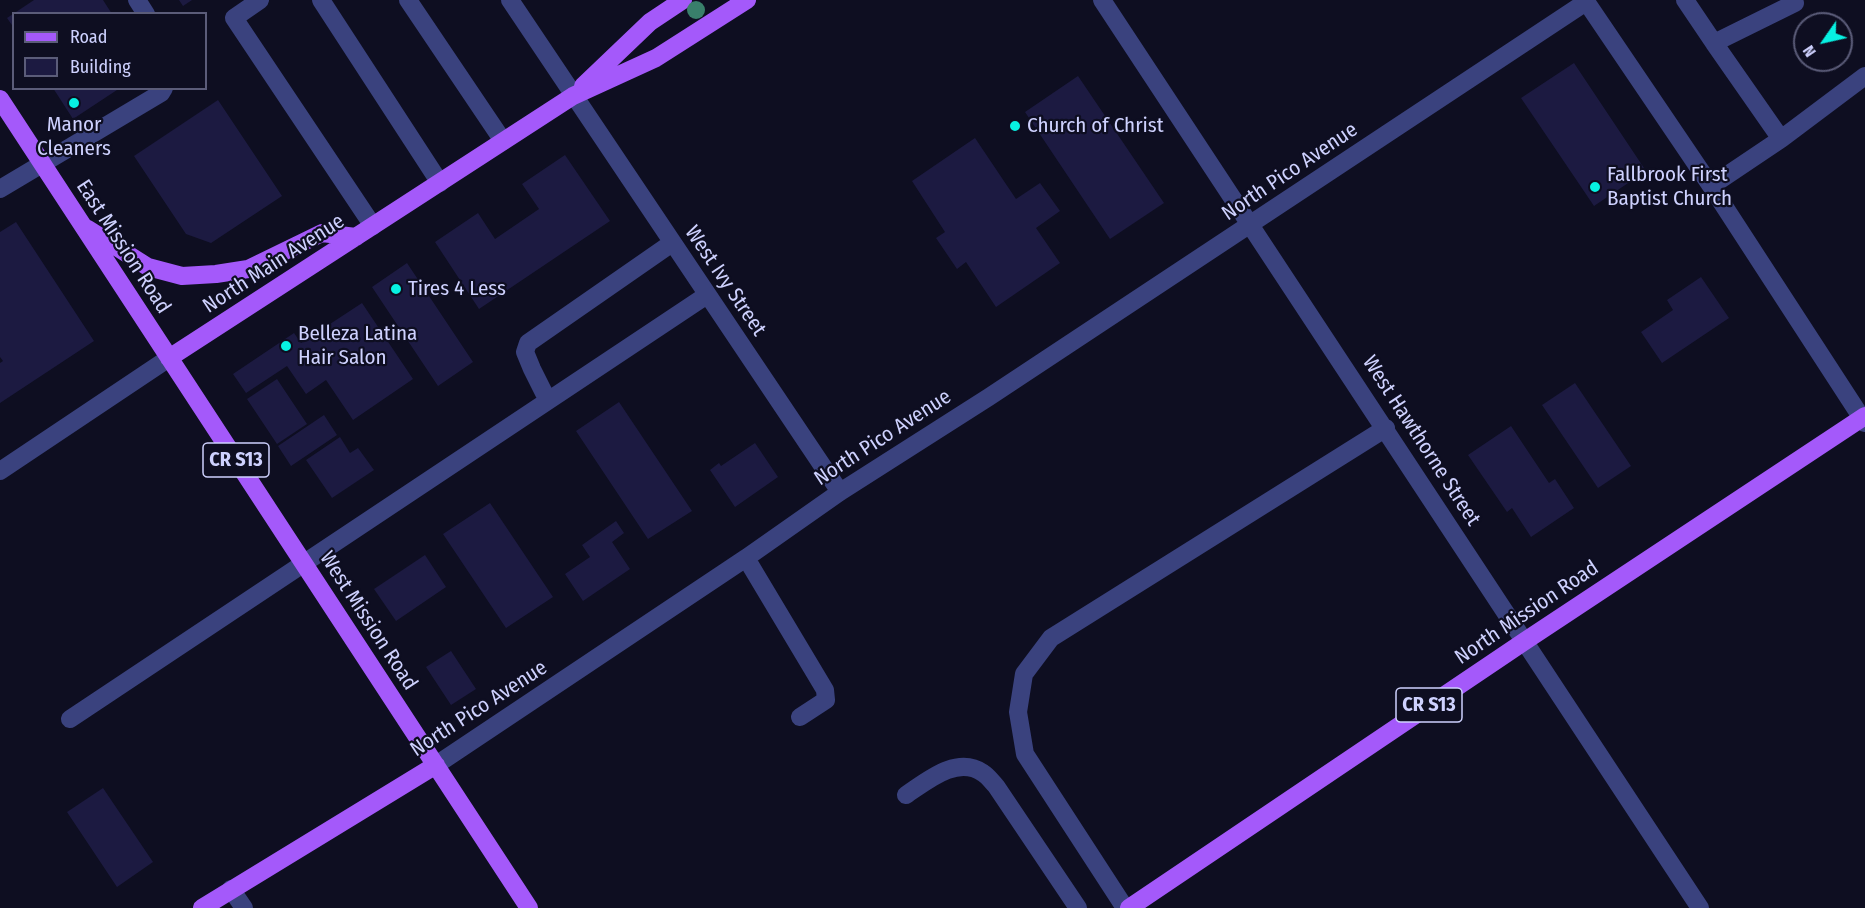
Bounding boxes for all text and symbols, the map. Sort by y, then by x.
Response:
legend [12,12,207,90]
north arrow [1793,12,1853,72]
text: Road [70,26,107,48]
text: N [1799,42,1820,61]
text: Building [70,56,131,78]
marker: Manor Cleaners [67,96,81,110]
place label: Manor Cleaners [37,112,111,162]
place label: Church of Christ [1027,113,1164,139]
street label: North Pico Avenue [1217,117,1363,227]
marker: Church of Christ [1008,119,1022,133]
place label: Fallbrook First Baptist Church [1607,162,1732,212]
street label: East Mission Road [70,175,176,319]
marker: Fallbrook First Baptist Church [1588,180,1602,194]
street label: North Main Avenue [199,209,349,319]
street label: West Ivy Street [679,221,771,341]
place label: Tires 4 Less [408,276,506,302]
marker: Tires 4 Less [389,282,403,296]
place label: Belleza Latina Hair Salon [298,321,417,371]
marker: Belleza Latina Hair Salon [279,339,293,353]
street label: West Hawthorne Street [1357,351,1485,531]
street label: North Pico Avenue [810,384,956,492]
road number: CR S13 [203,443,269,477]
street label: West Mission Road [314,547,422,695]
street label: North Mission Road [1450,556,1604,670]
street label: North Pico Avenue [406,655,552,763]
road number: CR S13 [1396,688,1462,722]

